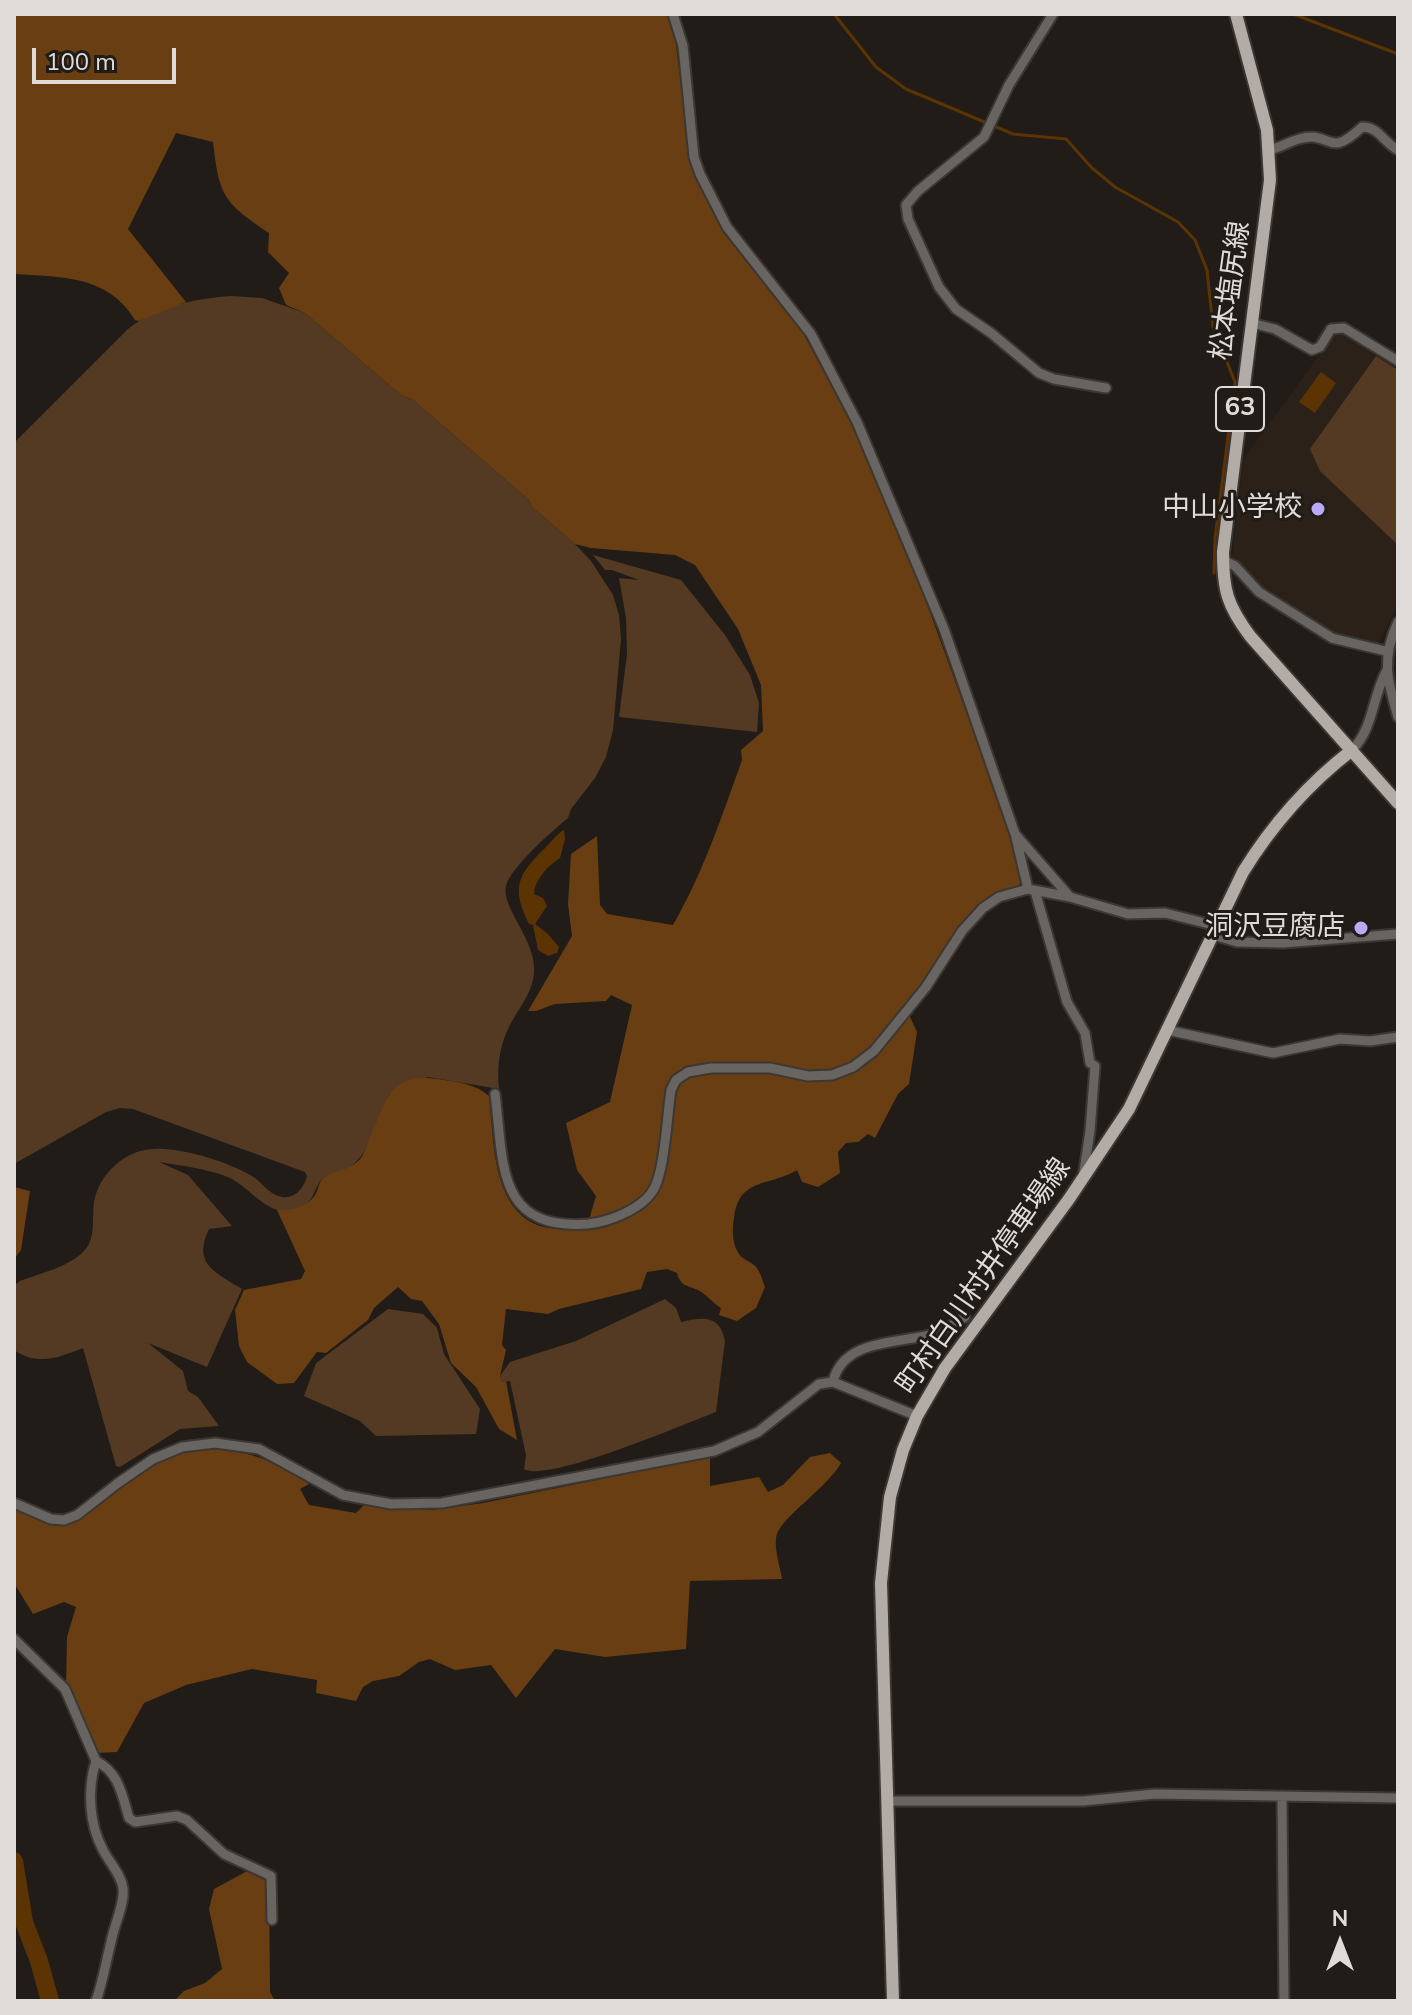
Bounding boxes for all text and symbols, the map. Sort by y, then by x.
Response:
scale bar [36,32,180,82]
text: 100 m [46,46,116,78]
street label: 松本塩尻線 [1206,219,1258,363]
road number: 63 [1216,387,1264,431]
place label: 中山小学校 [1162,492,1302,526]
marker: 中山小学校 [1309,500,1327,518]
place label: 洞沢豆腐店 [1205,911,1345,945]
marker: 洞沢豆腐店 [1352,919,1370,937]
street label: 町村白川村井停車場線 [891,1153,1079,1401]
north arrow [1300,1903,1380,1983]
text: N [1332,1904,1348,1934]

